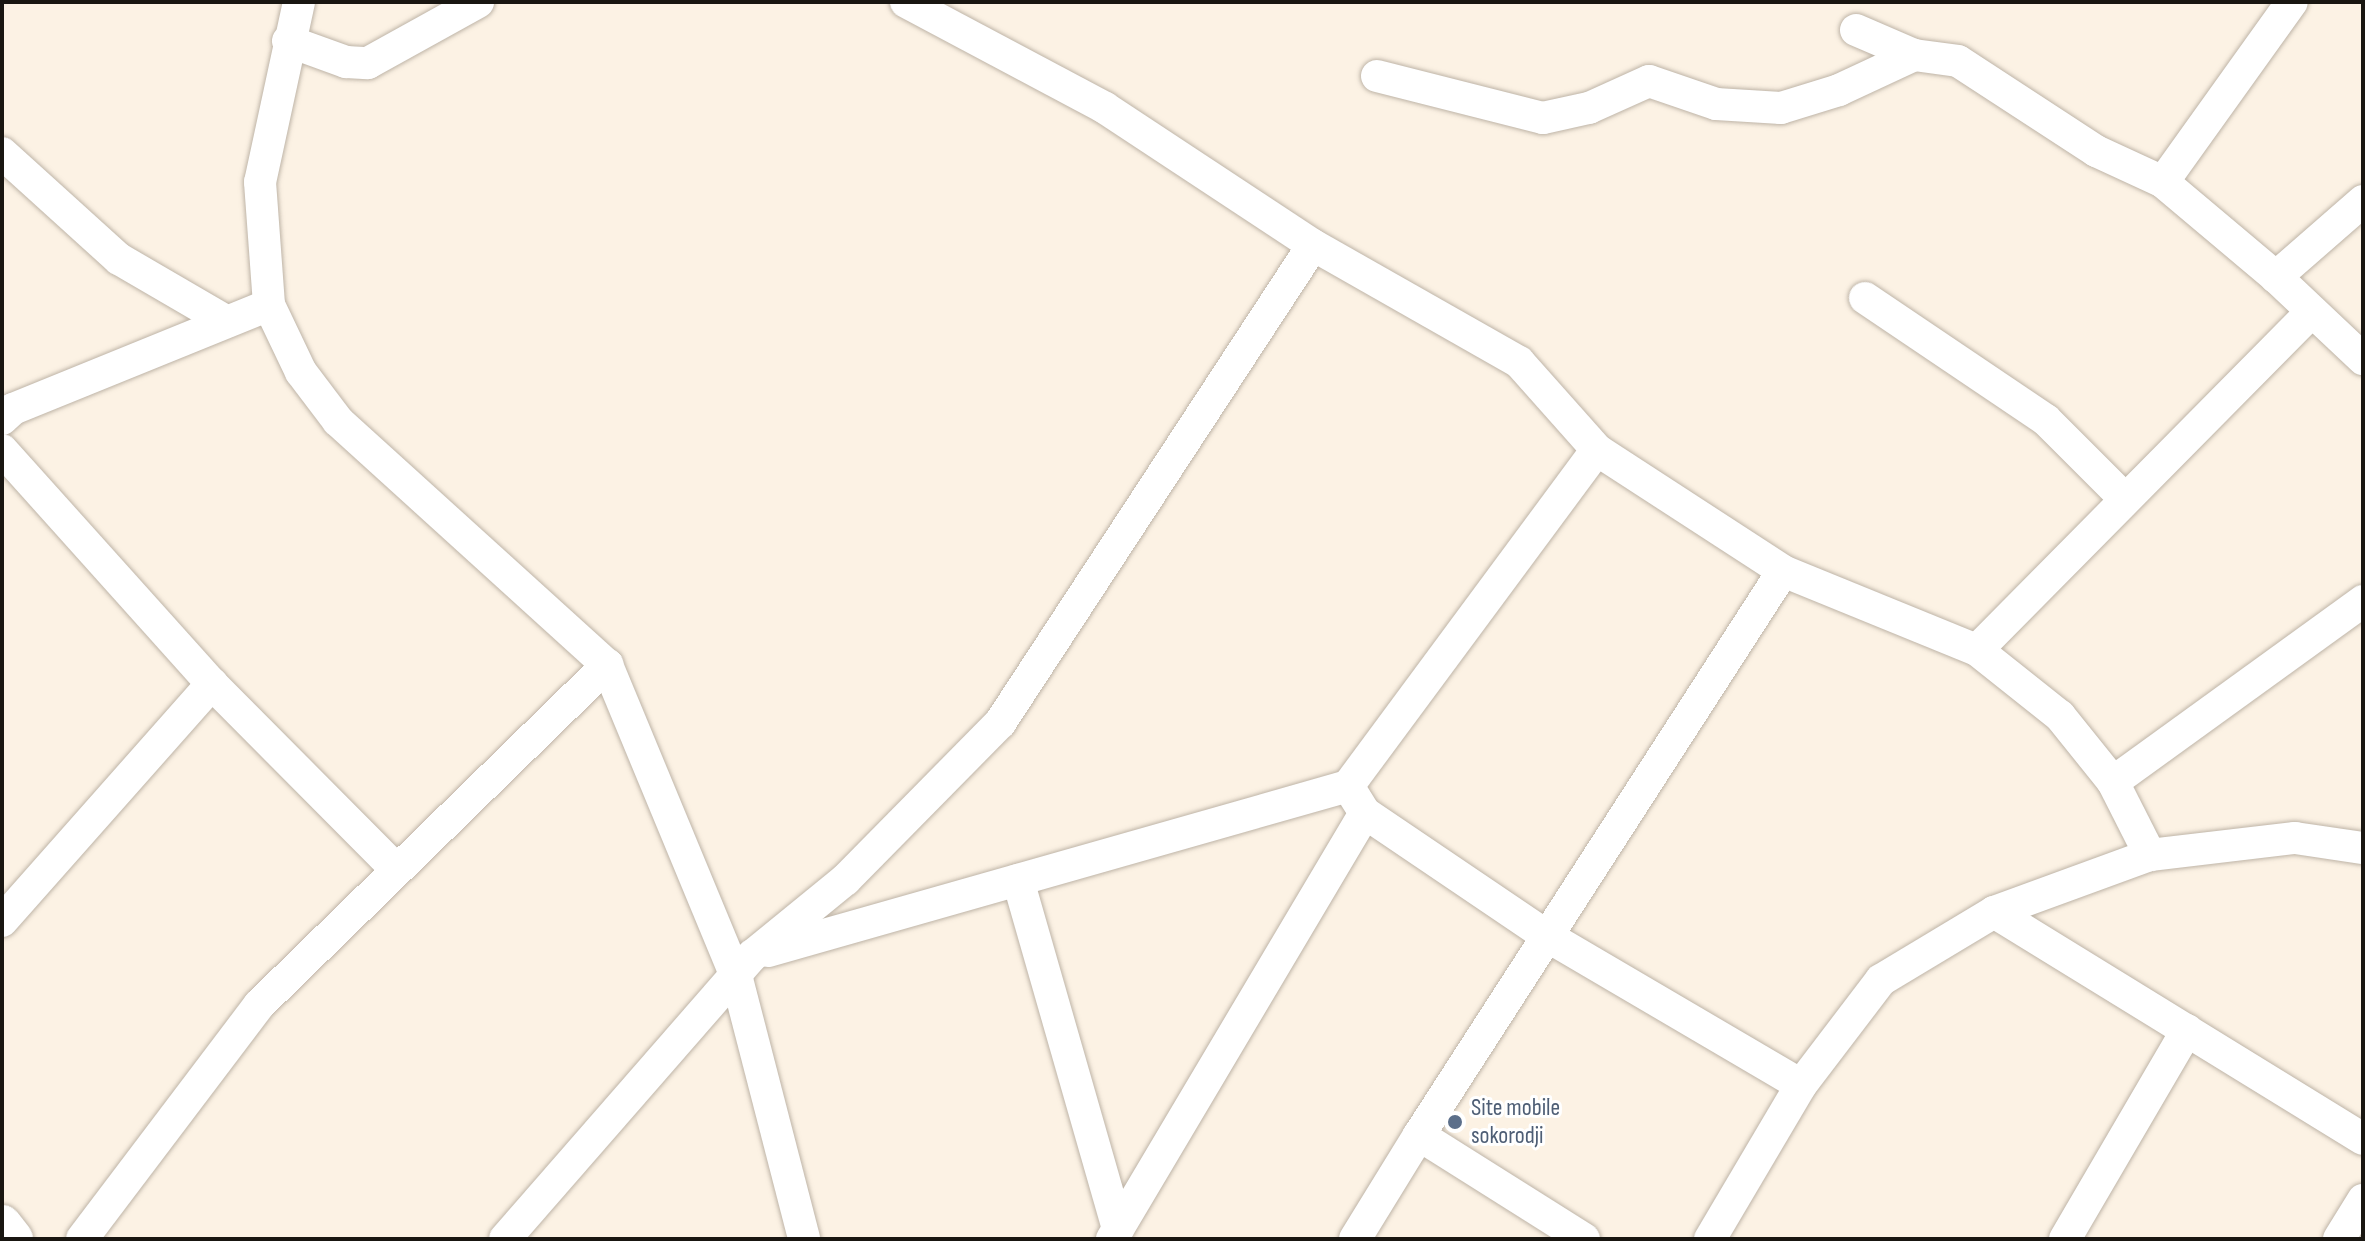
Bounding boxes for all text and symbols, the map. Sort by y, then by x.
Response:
place label: Site mobile sokorodji [1471,1094,1560,1150]
marker: Site mobile sokorodji [1446,1113,1464,1131]

